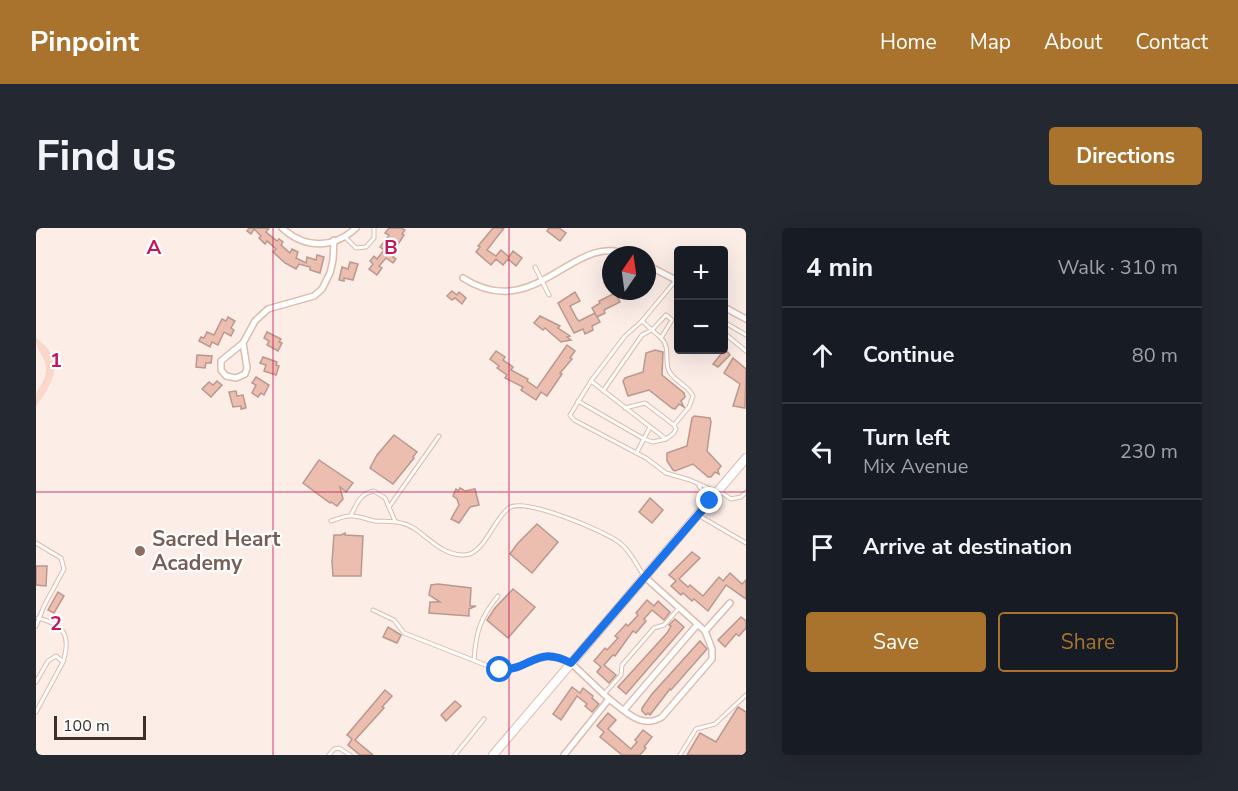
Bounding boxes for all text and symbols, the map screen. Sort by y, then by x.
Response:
text: Pinpoint [30,23,139,61]
text: Home [880,28,937,56]
text: Map [970,28,1011,56]
text: About [1044,28,1102,56]
text: Contact [1135,28,1208,56]
button: Directions [1049,127,1202,185]
text: Find us [36,128,176,185]
text: A [147,234,162,261]
text: B [384,234,398,261]
north arrow [602,246,656,300]
map controls [674,246,728,354]
button: + [674,246,728,300]
text: 4 min [806,250,873,285]
text: Walk · 310 m [1058,254,1178,281]
button: − [674,300,728,354]
icon: ahead [806,339,839,372]
text: Continue [863,340,954,370]
text: 80 m [1132,342,1178,369]
text: 1 [50,347,62,374]
text: Turn left [863,423,950,453]
icon: left [806,435,839,468]
text: 230 m [1120,438,1178,465]
text: Mix Avenue [863,453,968,480]
route end [696,487,722,513]
place label: Sacred Heart Academy [152,525,281,577]
icon: arrive [806,531,839,564]
text: Arrive at destination [863,532,1072,562]
marker: Sacred Heart Academy [133,544,147,558]
text: 2 [50,610,62,637]
button: Save [806,612,986,672]
button: Share [998,612,1178,672]
route start [486,656,512,682]
scale bar [54,713,146,741]
text: 100 m [63,715,110,737]

